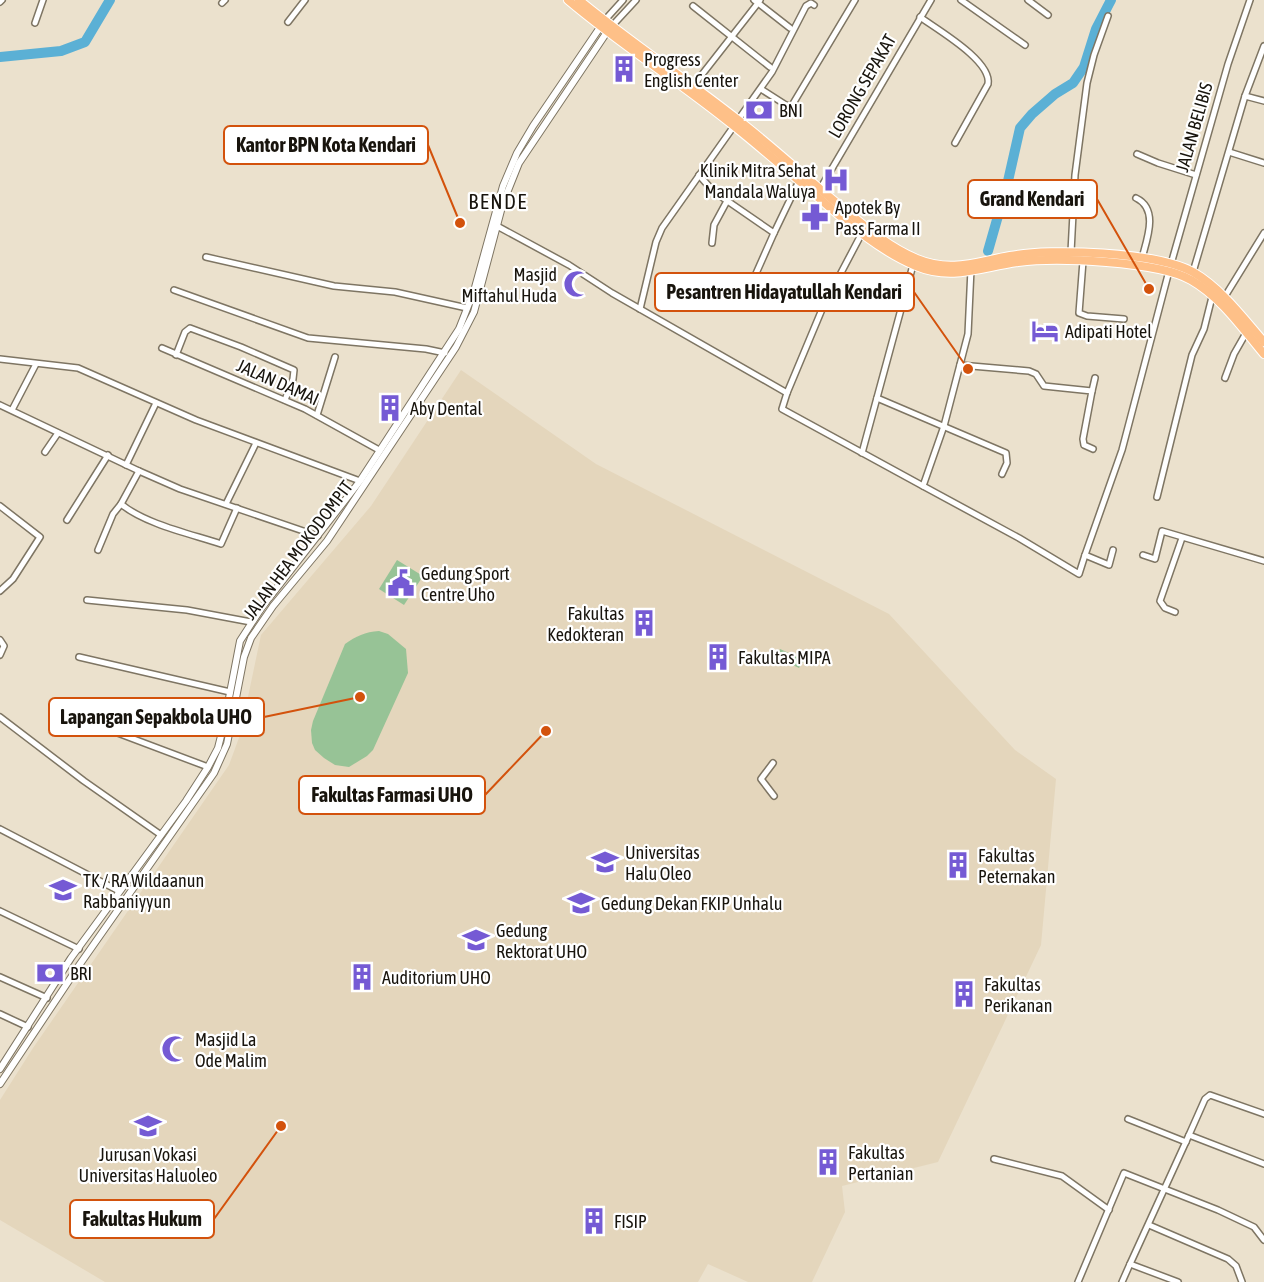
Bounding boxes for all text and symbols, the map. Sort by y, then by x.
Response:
street label: LORONG SEPAKAT [824,30,900,141]
place label: Progress English Center [644,49,739,91]
building icon: Progress English Center [609,54,639,84]
street label: JALAN BELIBIS [1171,80,1217,174]
bank icon: BNI [744,95,774,125]
place label: BNI [779,100,803,121]
callout: Kantor BPN Kota Kendari [224,126,428,164]
text: Kantor BPN Kota Kendari [236,133,416,156]
place label: Klinik Mitra Sehat Mandala Waluya [700,160,816,202]
hospital icon: Klinik Mitra Sehat Mandala Waluya [821,165,851,195]
callout: Grand Kendari [968,180,1097,218]
text: Grand Kendari [980,187,1084,210]
district label: BENDE [468,189,528,213]
place label: Apotek By Pass Farma II [835,197,921,239]
pharmacy icon: Apotek By Pass Farma II [800,202,830,232]
place label: Masjid Miftahul Huda [462,264,557,306]
mosque icon: Masjid Miftahul Huda [562,269,592,299]
callout: Pesantren Hidayatullah Kendari [655,273,914,311]
text: Pesantren Hidayatullah Kendari [666,280,902,303]
hotel icon: Adipati Hotel [1030,316,1060,346]
place label: Adipati Hotel [1065,321,1152,342]
street label: JALAN DAMAI [234,355,322,409]
building icon: Aby Dental [375,393,405,423]
place label: Aby Dental [410,398,483,419]
street label: JALAN HEA MOKODOMPIT [239,476,357,623]
place label: Gedung Sport Centre Uho [421,563,510,605]
public building icon: Gedung Sport Centre Uho [386,568,416,598]
place label: Fakultas Kedokteran [547,603,624,645]
building icon: Fakultas Kedokteran [629,608,659,638]
building icon: Fakultas MIPA [703,642,733,672]
place label: Fakultas MIPA [738,647,831,668]
callout: Lapangan Sepakbola UHO [49,698,264,736]
text: Lapangan Sepakbola UHO [60,705,252,728]
callout: Fakultas Farmasi UHO [299,776,485,814]
text: Fakultas Farmasi UHO [311,783,473,806]
place label: Universitas Halu Oleo [625,842,700,884]
place label: Fakultas Peternakan [978,845,1055,887]
school or university icon: Universitas Halu Oleo [590,847,620,877]
building icon: Fakultas Peternakan [943,850,973,880]
place label: TK / RA Wildaanun Rabbaniyyun [83,870,204,912]
school or university icon: TK / RA Wildaanun Rabbaniyyun [48,875,78,905]
school or university icon: Gedung Dekan FKIP Unhalu [566,888,596,918]
place label: Gedung Dekan FKIP Unhalu [601,893,782,914]
place label: Gedung Rektorat UHO [496,920,587,962]
school or university icon: Gedung Rektorat UHO [461,925,491,955]
bank icon: BRI [35,958,65,988]
building icon: Auditorium UHO [347,962,377,992]
place label: BRI [70,963,92,984]
place label: Auditorium UHO [382,967,491,988]
place label: Fakultas Perikanan [984,974,1052,1016]
building icon: Fakultas Perikanan [949,979,979,1009]
place label: Masjid La Ode Malim [195,1029,267,1071]
mosque icon: Masjid La Ode Malim [160,1034,190,1064]
school or university icon: Jurusan Vokasi Universitas Haluoleo [133,1111,163,1141]
place label: Fakultas Pertanian [848,1142,913,1184]
place label: Jurusan Vokasi Universitas Haluoleo [79,1144,217,1186]
building icon: Fakultas Pertanian [813,1147,843,1177]
callout: Fakultas Hukum [70,1200,214,1238]
building icon: FISIP [579,1206,609,1236]
text: Fakultas Hukum [82,1207,202,1230]
place label: FISIP [614,1211,647,1232]

